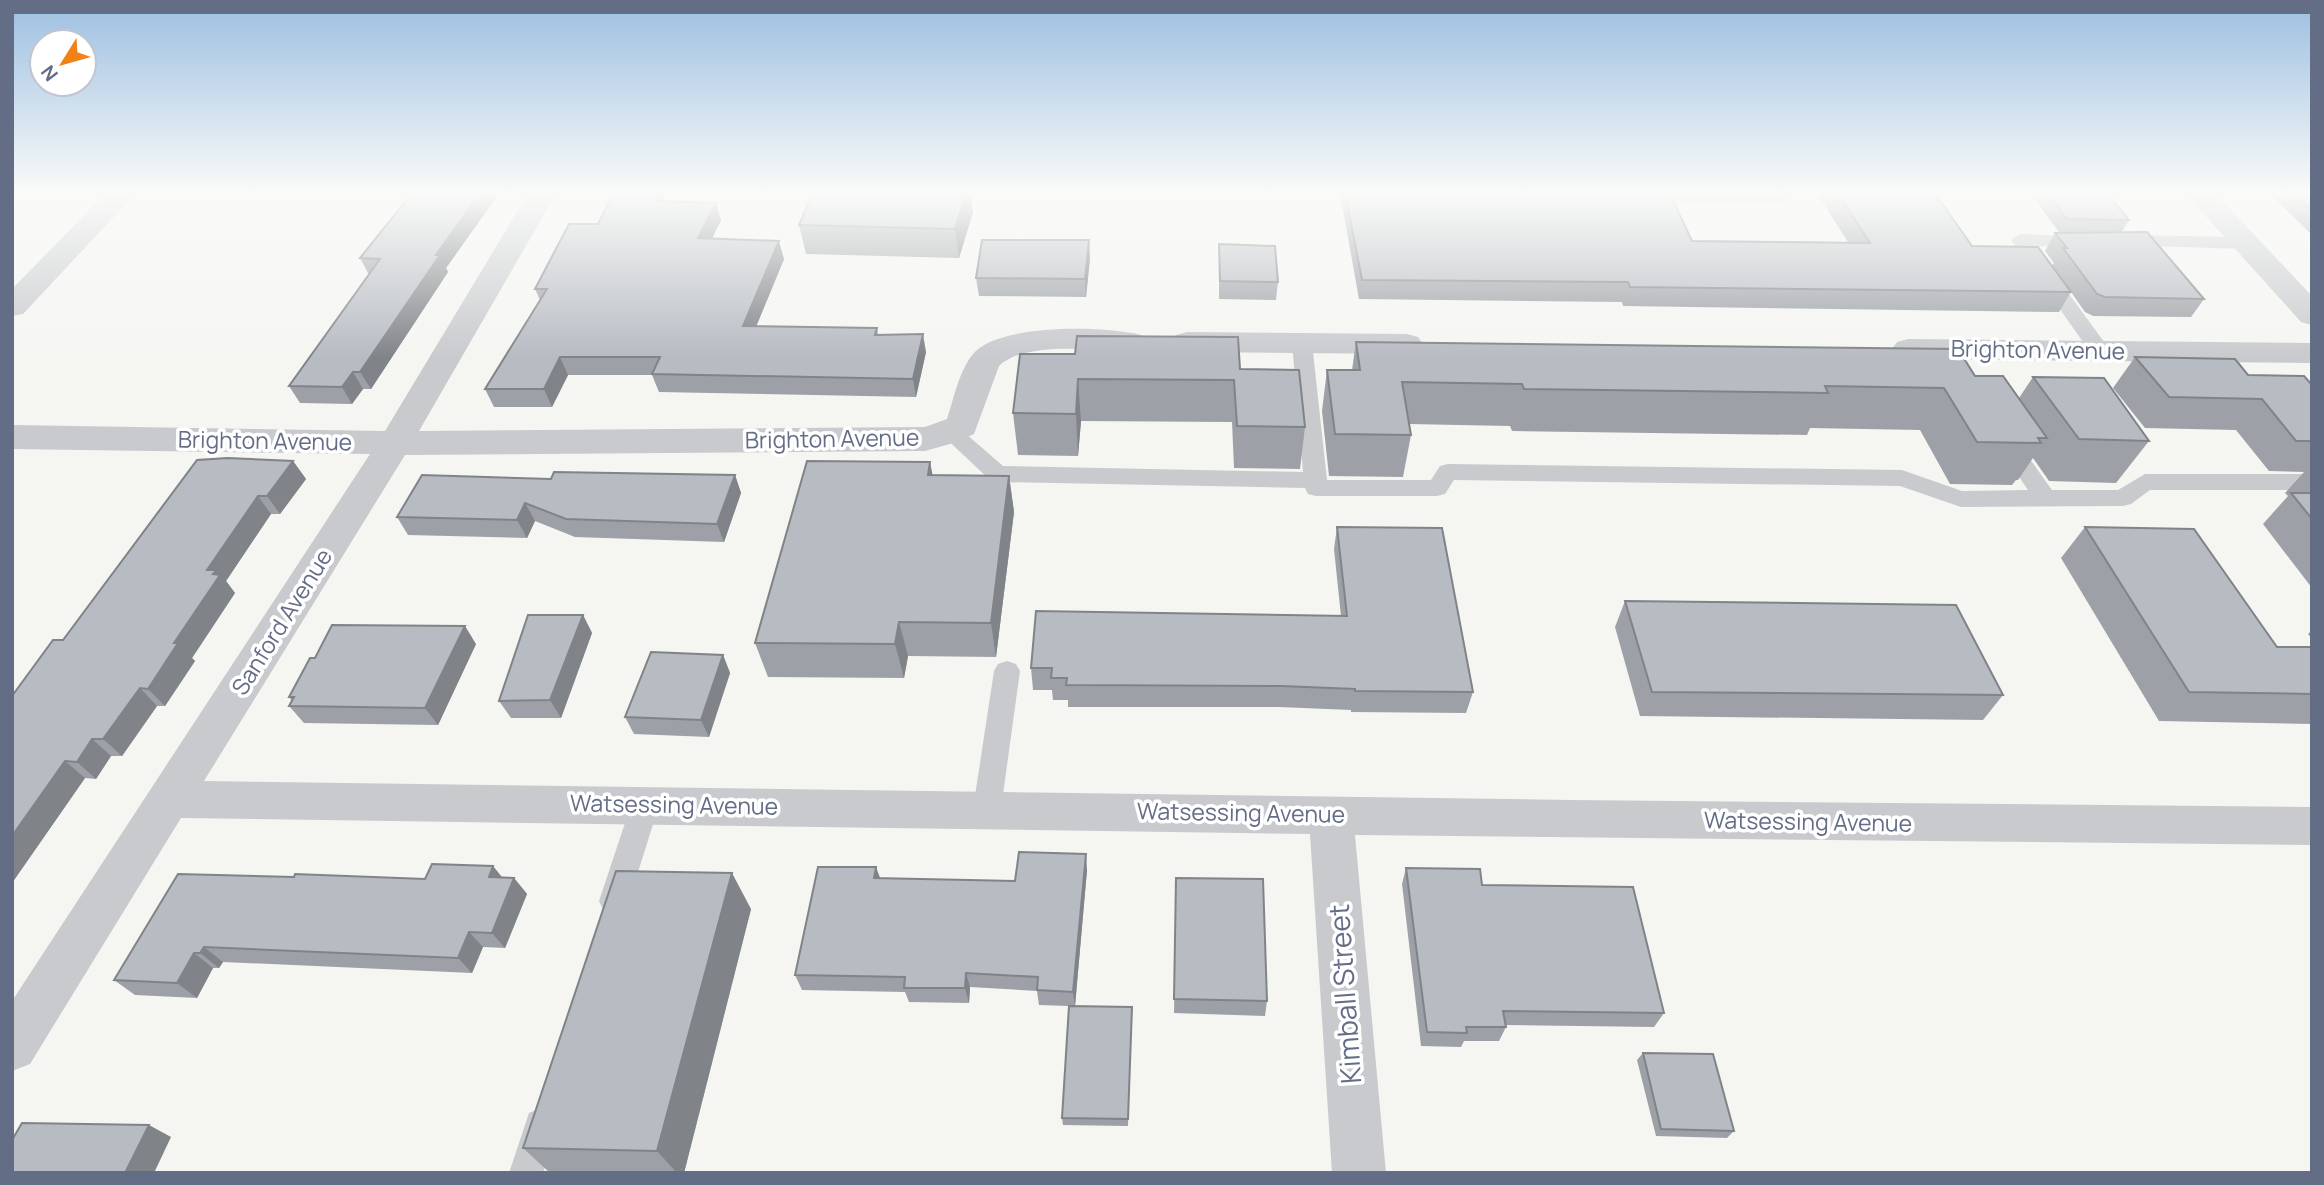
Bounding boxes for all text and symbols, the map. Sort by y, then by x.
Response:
north arrow [28,28,98,98]
text: N [35,60,64,87]
street label: Brighton Avenue [1951,331,2125,367]
street label: Brighton Avenue [745,420,919,456]
street label: Brighton Avenue [178,422,352,458]
street label: Sanford Avenue [223,542,339,701]
street label: Watsessing Avenue [570,786,778,822]
street label: Watsessing Avenue [1137,794,1345,830]
street label: Watsessing Avenue [1704,803,1912,839]
street label: Kimball Street [1319,903,1369,1085]

